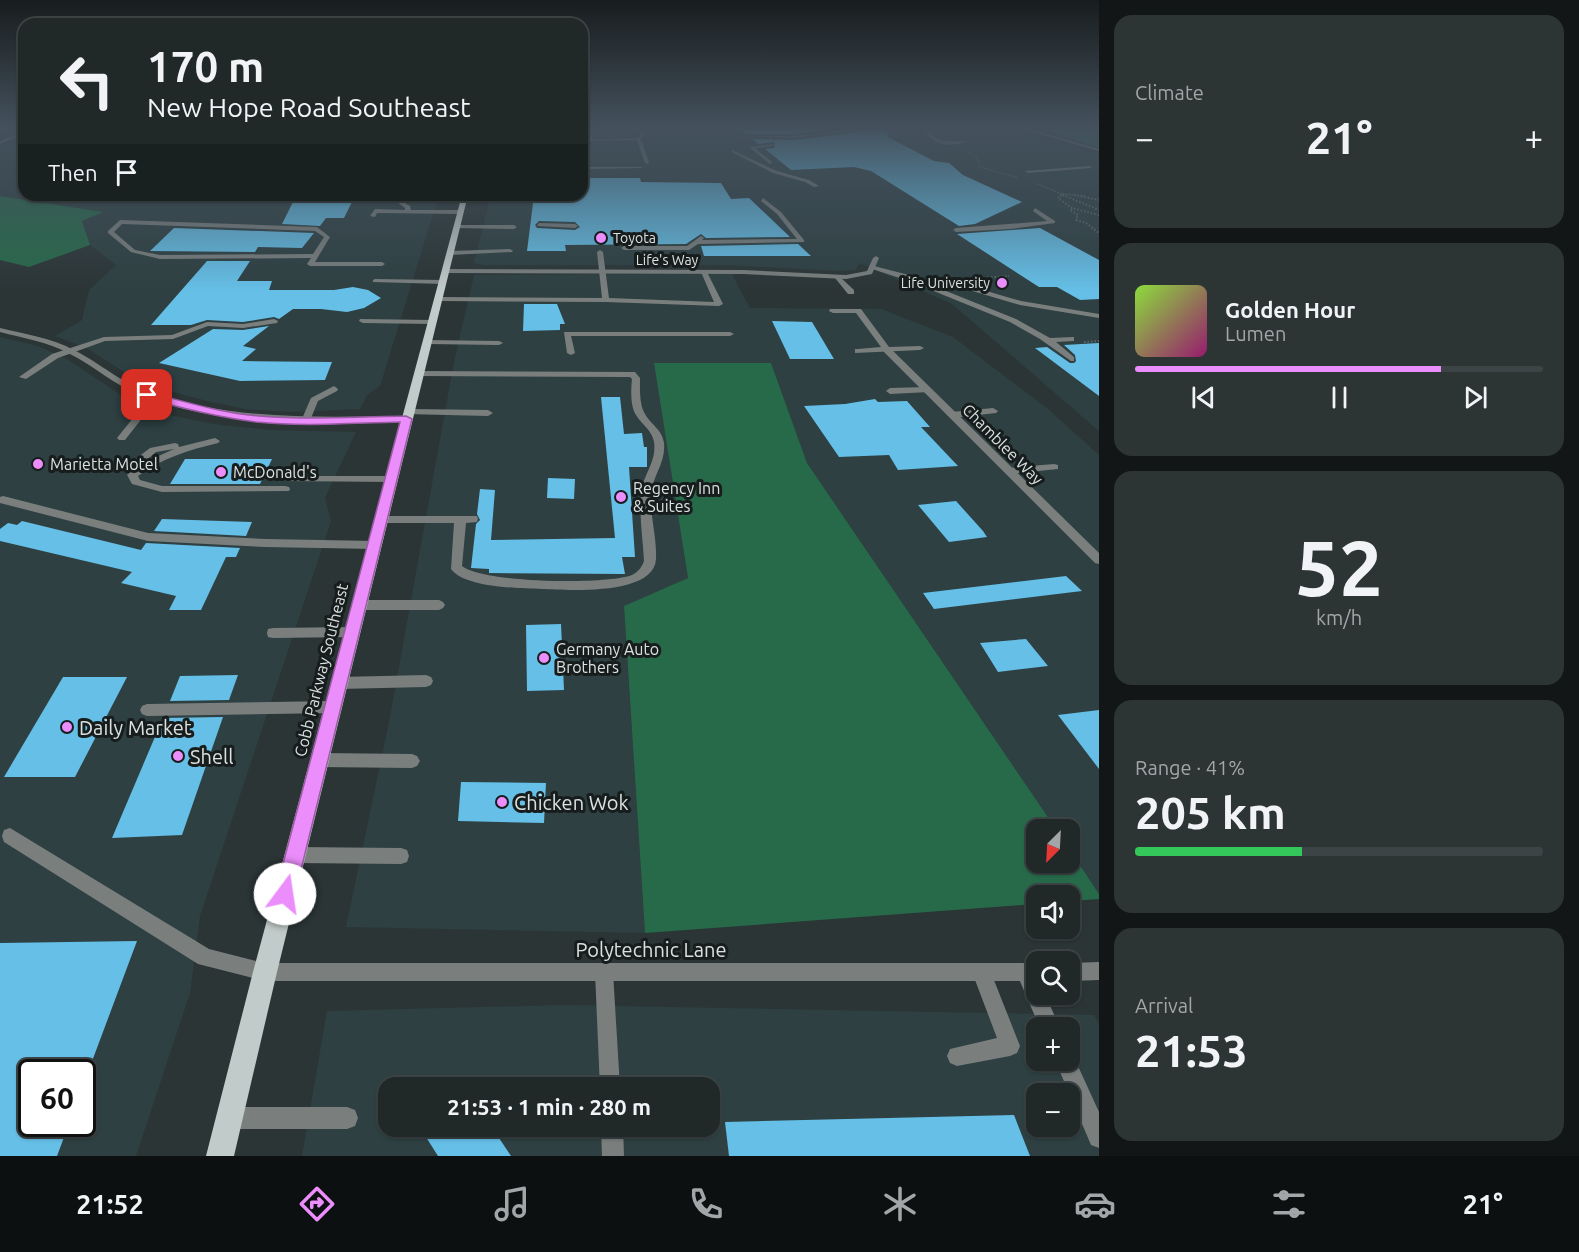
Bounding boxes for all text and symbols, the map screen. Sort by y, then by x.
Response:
icon: left [48,42,126,120]
text: 170 m [147,43,264,90]
text: Climate [1135,81,1204,104]
text: New Hope Road Southeast [147,92,471,122]
text: 21° [1306,112,1372,163]
text: − [1135,119,1154,156]
text: + [1524,119,1543,156]
icon: arrive [110,156,143,189]
text: Then [48,160,98,185]
place label: Toyota [613,230,656,246]
marker: Toyota [594,231,608,245]
street label: Life's Way [636,252,699,268]
place label: Life University [901,275,990,291]
marker: Life University [995,276,1009,290]
text: Golden Hour [1225,297,1355,322]
text: Lumen [1225,322,1286,345]
pin [121,369,172,420]
icon: arrive [130,378,163,411]
icon: previous [1187,381,1220,414]
icon: pause [1323,381,1356,414]
icon: next [1459,381,1492,414]
street label: Chamblee Way [959,400,1047,488]
place label: Marietta Motel [50,455,158,473]
marker: Marietta Motel [31,457,45,471]
place label: McDonald's [233,463,317,481]
marker: McDonald's [214,465,228,479]
place label: Regency Inn & Suites [633,479,720,515]
marker: Regency Inn & Suites [614,490,628,504]
text: 52 [1295,523,1383,611]
street label: Cobb Parkway Southeast [291,581,351,759]
text: km/h [1316,606,1362,629]
place label: Germany Auto Brothers [556,640,659,676]
marker: Germany Auto Brothers [537,651,551,665]
place label: Daily Market [79,716,192,739]
marker: Daily Market [60,720,74,734]
place label: Shell [190,745,233,768]
marker: Shell [171,749,185,763]
text: Range · 41% [1135,756,1245,779]
text: 205 km [1135,787,1286,838]
place label: Chicken Wok [514,791,629,814]
marker: Chicken Wok [495,795,509,809]
north arrow [1026,819,1080,873]
map controls [1026,819,1080,1137]
position arrow [253,862,317,926]
button: sound [1026,885,1080,939]
street label: Polytechnic Lane [576,938,726,961]
button: search [1026,951,1080,1005]
text: Arrival [1135,994,1193,1017]
button: + [1026,1017,1080,1071]
text: 21:53 [1135,1025,1248,1076]
speed limit sign: 60 [18,1059,96,1137]
button: − [1026,1083,1080,1137]
text: 21:53 · 1 min · 280 m [447,1094,651,1119]
icon: directions [296,1183,338,1225]
icon: music [491,1183,533,1225]
icon: phone [685,1183,727,1225]
icon: climate [879,1183,921,1225]
icon: car [1074,1183,1116,1225]
icon: filters [1268,1183,1310,1225]
text: 21:52 [76,1189,144,1219]
text: 21° [1463,1189,1503,1219]

